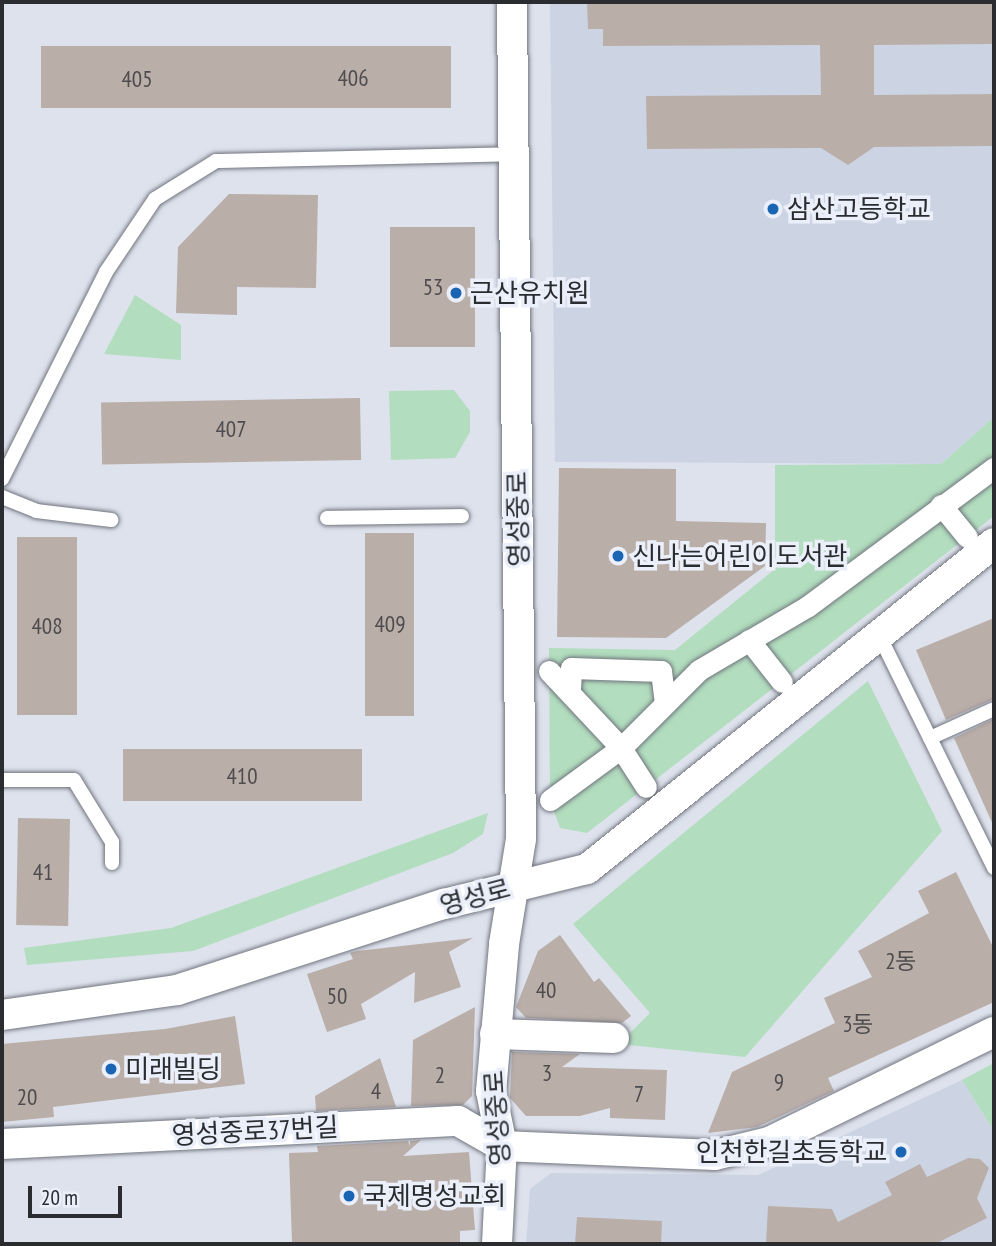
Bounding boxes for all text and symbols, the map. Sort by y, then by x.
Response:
house number: 406 [337,64,369,92]
house number: 405 [121,65,153,93]
place label: 삼산고등학교 [787,193,931,225]
marker: 삼산고등학교 [765,201,781,217]
house number: 53 [423,273,443,301]
place label: 근산유치원 [470,277,590,309]
marker: 근산유치원 [448,285,464,301]
house number: 407 [215,415,247,443]
street label: 영성중로 [502,471,534,567]
place label: 신나는어린이도서관 [632,540,847,572]
marker: 신나는어린이도서관 [610,548,626,564]
house number: 409 [374,610,406,638]
house number: 408 [31,612,63,640]
house number: 410 [226,762,258,790]
house number: 41 [33,858,53,886]
street label: 영성로 [436,873,514,921]
house number: 2동 [885,947,917,975]
house number: 40 [536,976,556,1004]
house number: 50 [327,982,347,1010]
house number: 3동 [842,1010,874,1038]
place label: 미래빌딩 [125,1053,221,1085]
house number: 3 [542,1059,552,1087]
marker: 미래빌딩 [103,1061,119,1077]
house number: 2 [435,1061,445,1089]
house number: 9 [774,1068,784,1096]
street label: 영성중로 [478,1069,516,1167]
house number: 4 [371,1077,381,1105]
house number: 7 [634,1080,644,1108]
house number: 20 [17,1083,37,1111]
street label: 영성중로37번길 [171,1111,339,1151]
place label: 인천한길초등학교 [696,1136,887,1168]
marker: 인천한길초등학교 [893,1144,909,1160]
scale bar [32,1172,126,1216]
place label: 국제명성교회 [363,1180,507,1212]
text: 20 m [41,1184,78,1211]
marker: 국제명성교회 [341,1188,357,1204]

